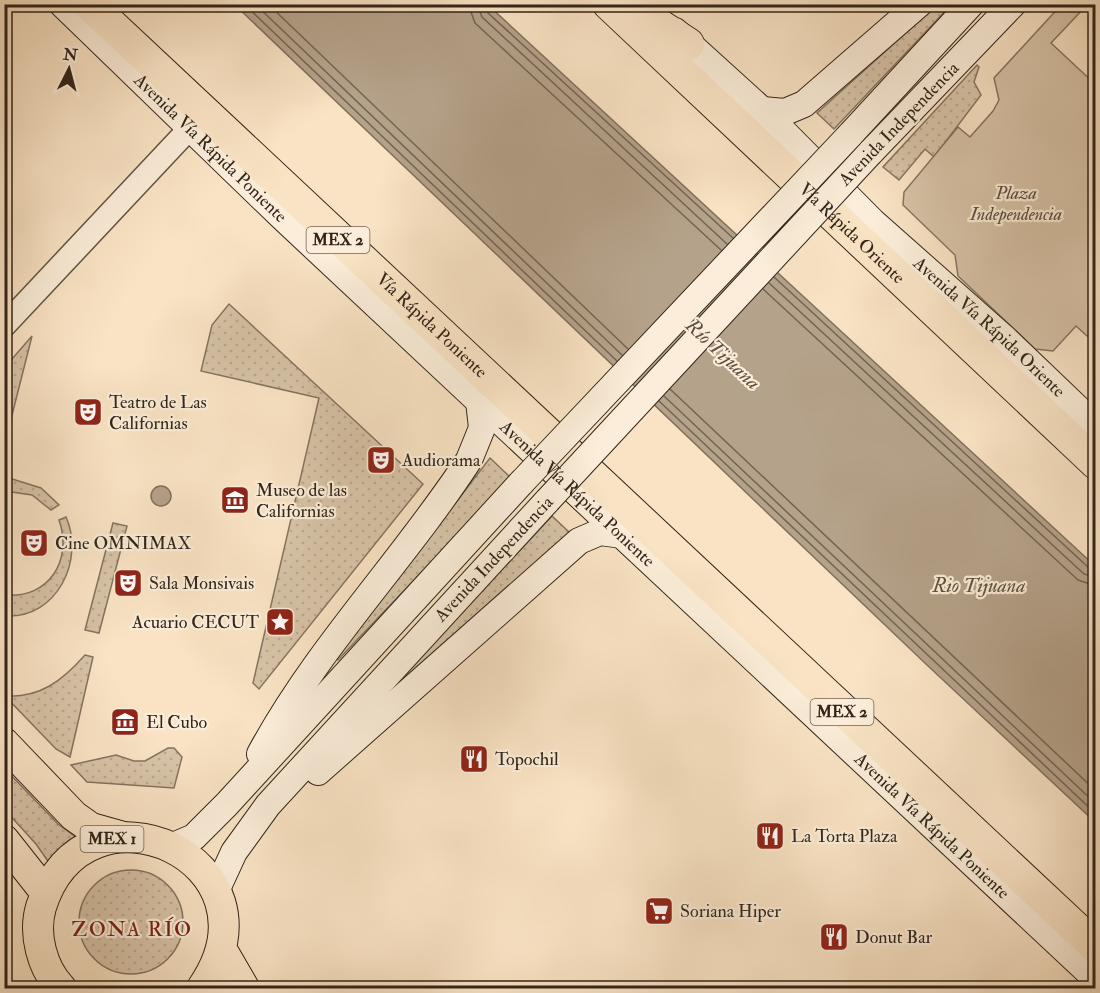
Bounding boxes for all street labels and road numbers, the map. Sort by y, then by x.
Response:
street label: Avenida Independencia [833,57,965,192]
street label: Avenida Vía Rápida Poniente [129,68,292,228]
street label: Vía Rápida Oriente [794,178,910,289]
road number: MEX 2 [306,227,370,253]
street label: Avenida Vía Rápida Oriente [908,251,1071,402]
street label: Vía Rápida Poniente [372,268,493,383]
street label: Avenida Vía Rápida Poniente [494,415,660,572]
street label: Avenida Independencia [429,491,559,628]
road number: MEX 2 [810,699,874,725]
street label: Avenida Vía Rápida Poniente [849,747,1015,904]
road number: MEX 1 [80,826,144,852]

